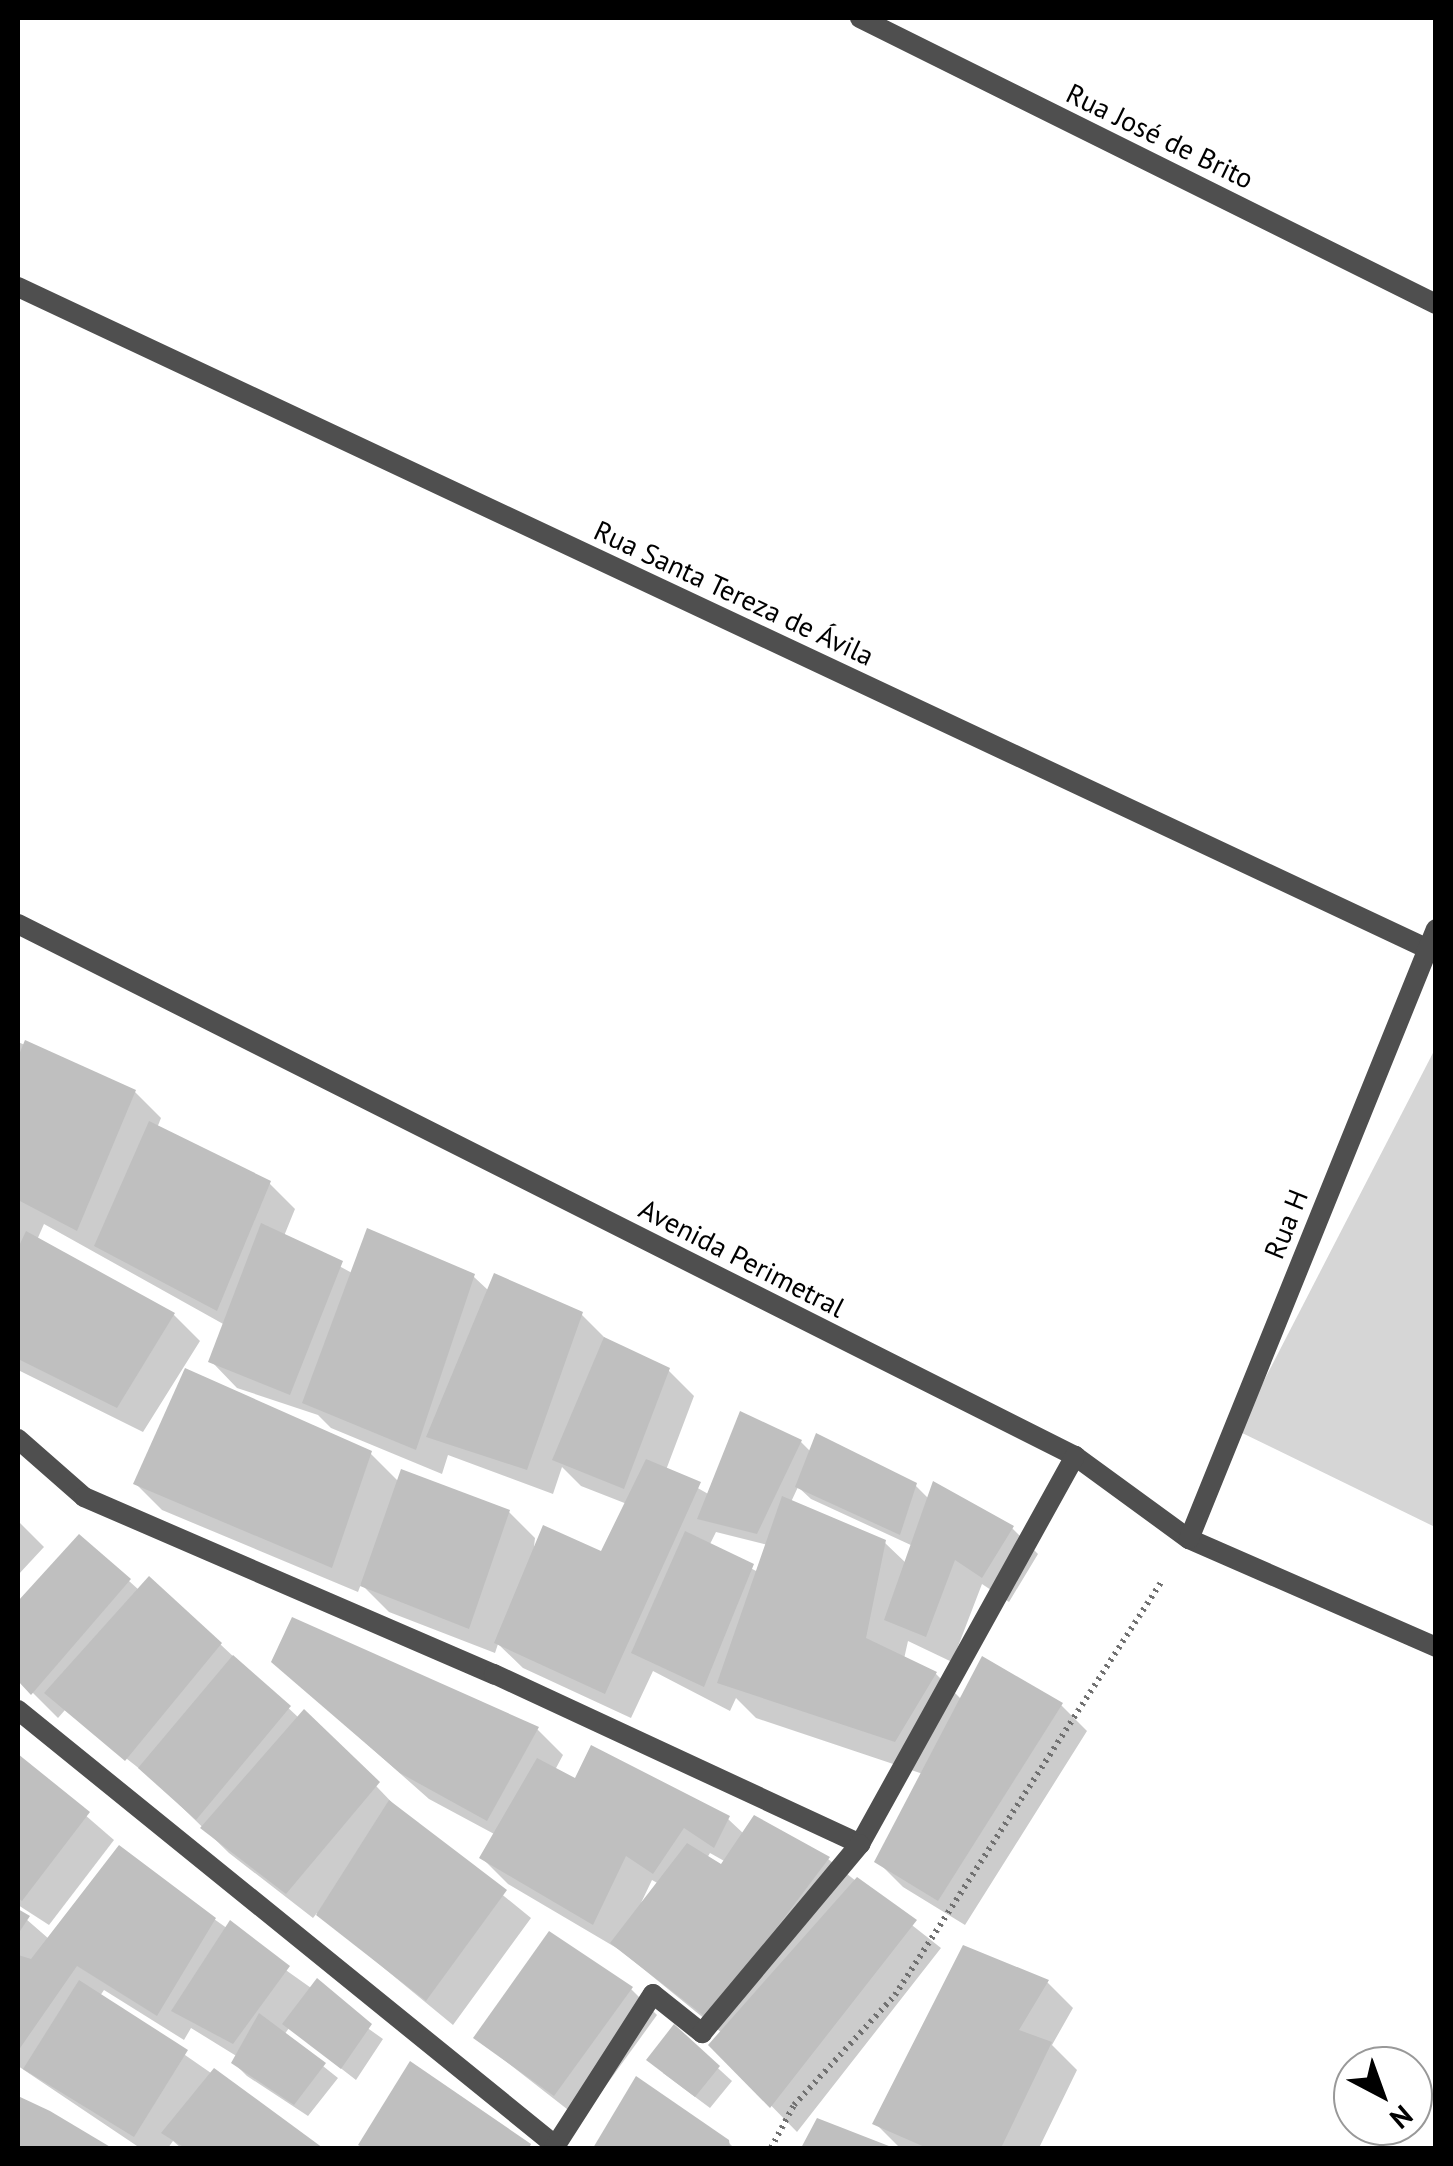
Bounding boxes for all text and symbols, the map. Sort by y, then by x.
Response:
street label: Rua José de Brito [1061,76,1259,196]
street label: Rua Santa Tereza de Ávila [588,513,880,673]
street label: Rua H [1257,1184,1315,1264]
street label: Avenida Perimetral [634,1192,850,1324]
north arrow [1333,2046,1433,2146]
text: N [1383,2098,1421,2138]

